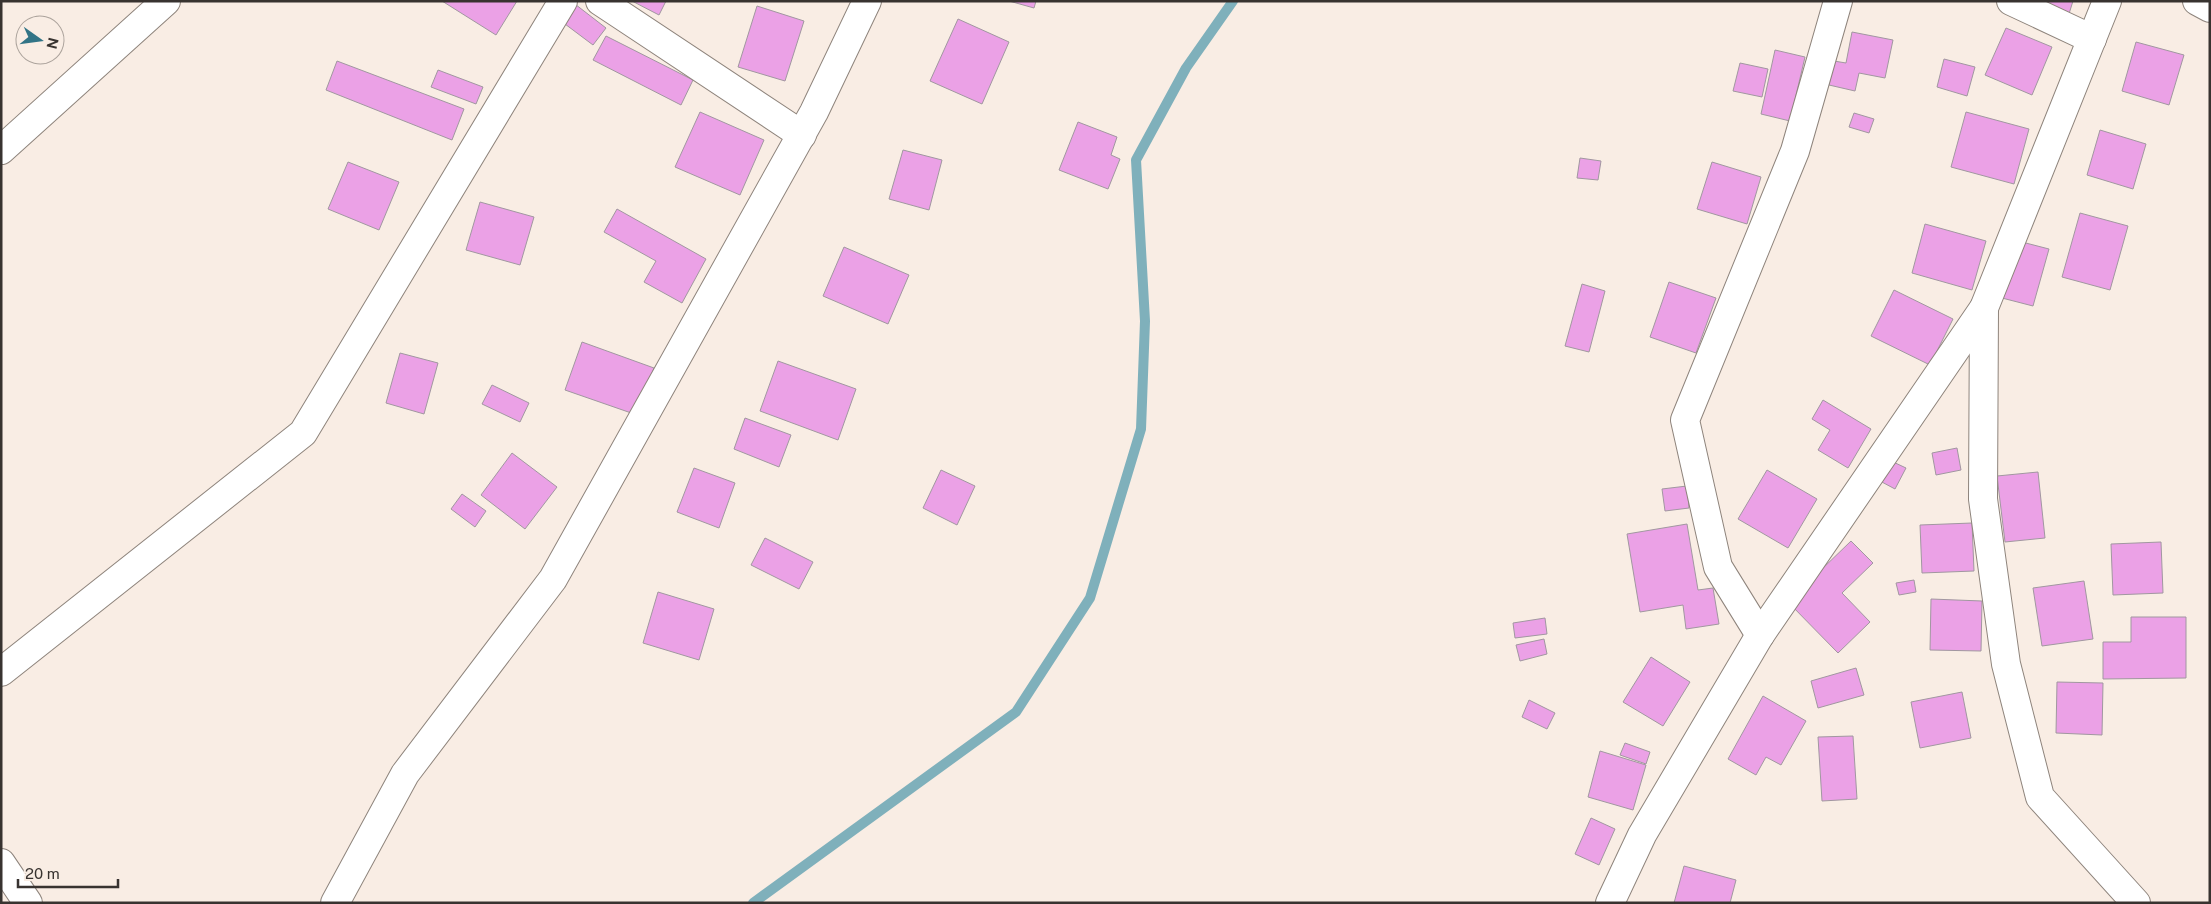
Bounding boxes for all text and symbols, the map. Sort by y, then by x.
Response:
north arrow [15,15,65,65]
text: N [44,36,62,50]
scale bar [18,856,118,888]
text: 20 m [25,865,60,882]

